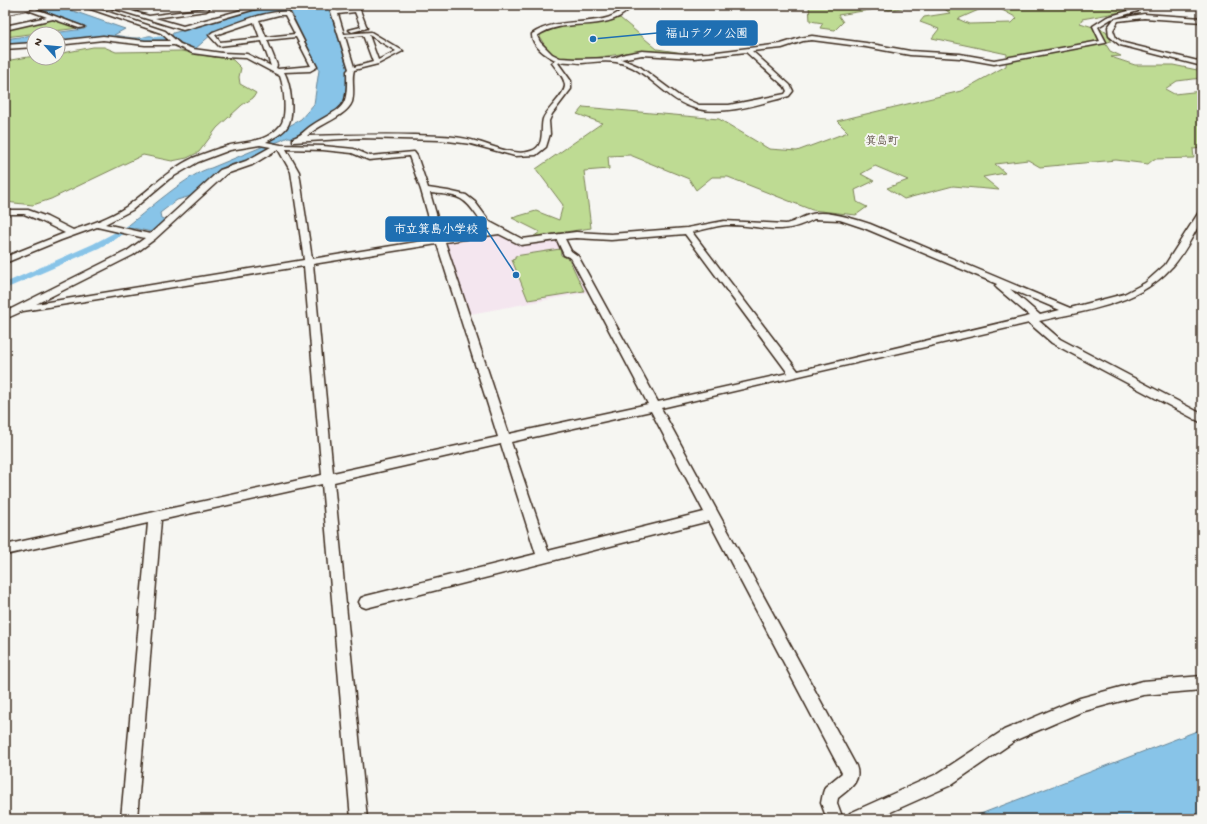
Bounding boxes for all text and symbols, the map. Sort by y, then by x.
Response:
callout: 福山テクノ公園 [657,21,757,45]
north arrow [26,26,66,66]
text: 福山テクノ公園 [666,27,748,42]
text: N [32,36,46,48]
district label: 箕島町 [866,135,899,148]
callout: 市立箕島小学校 [386,217,486,241]
text: 市立箕島小学校 [394,223,478,238]

